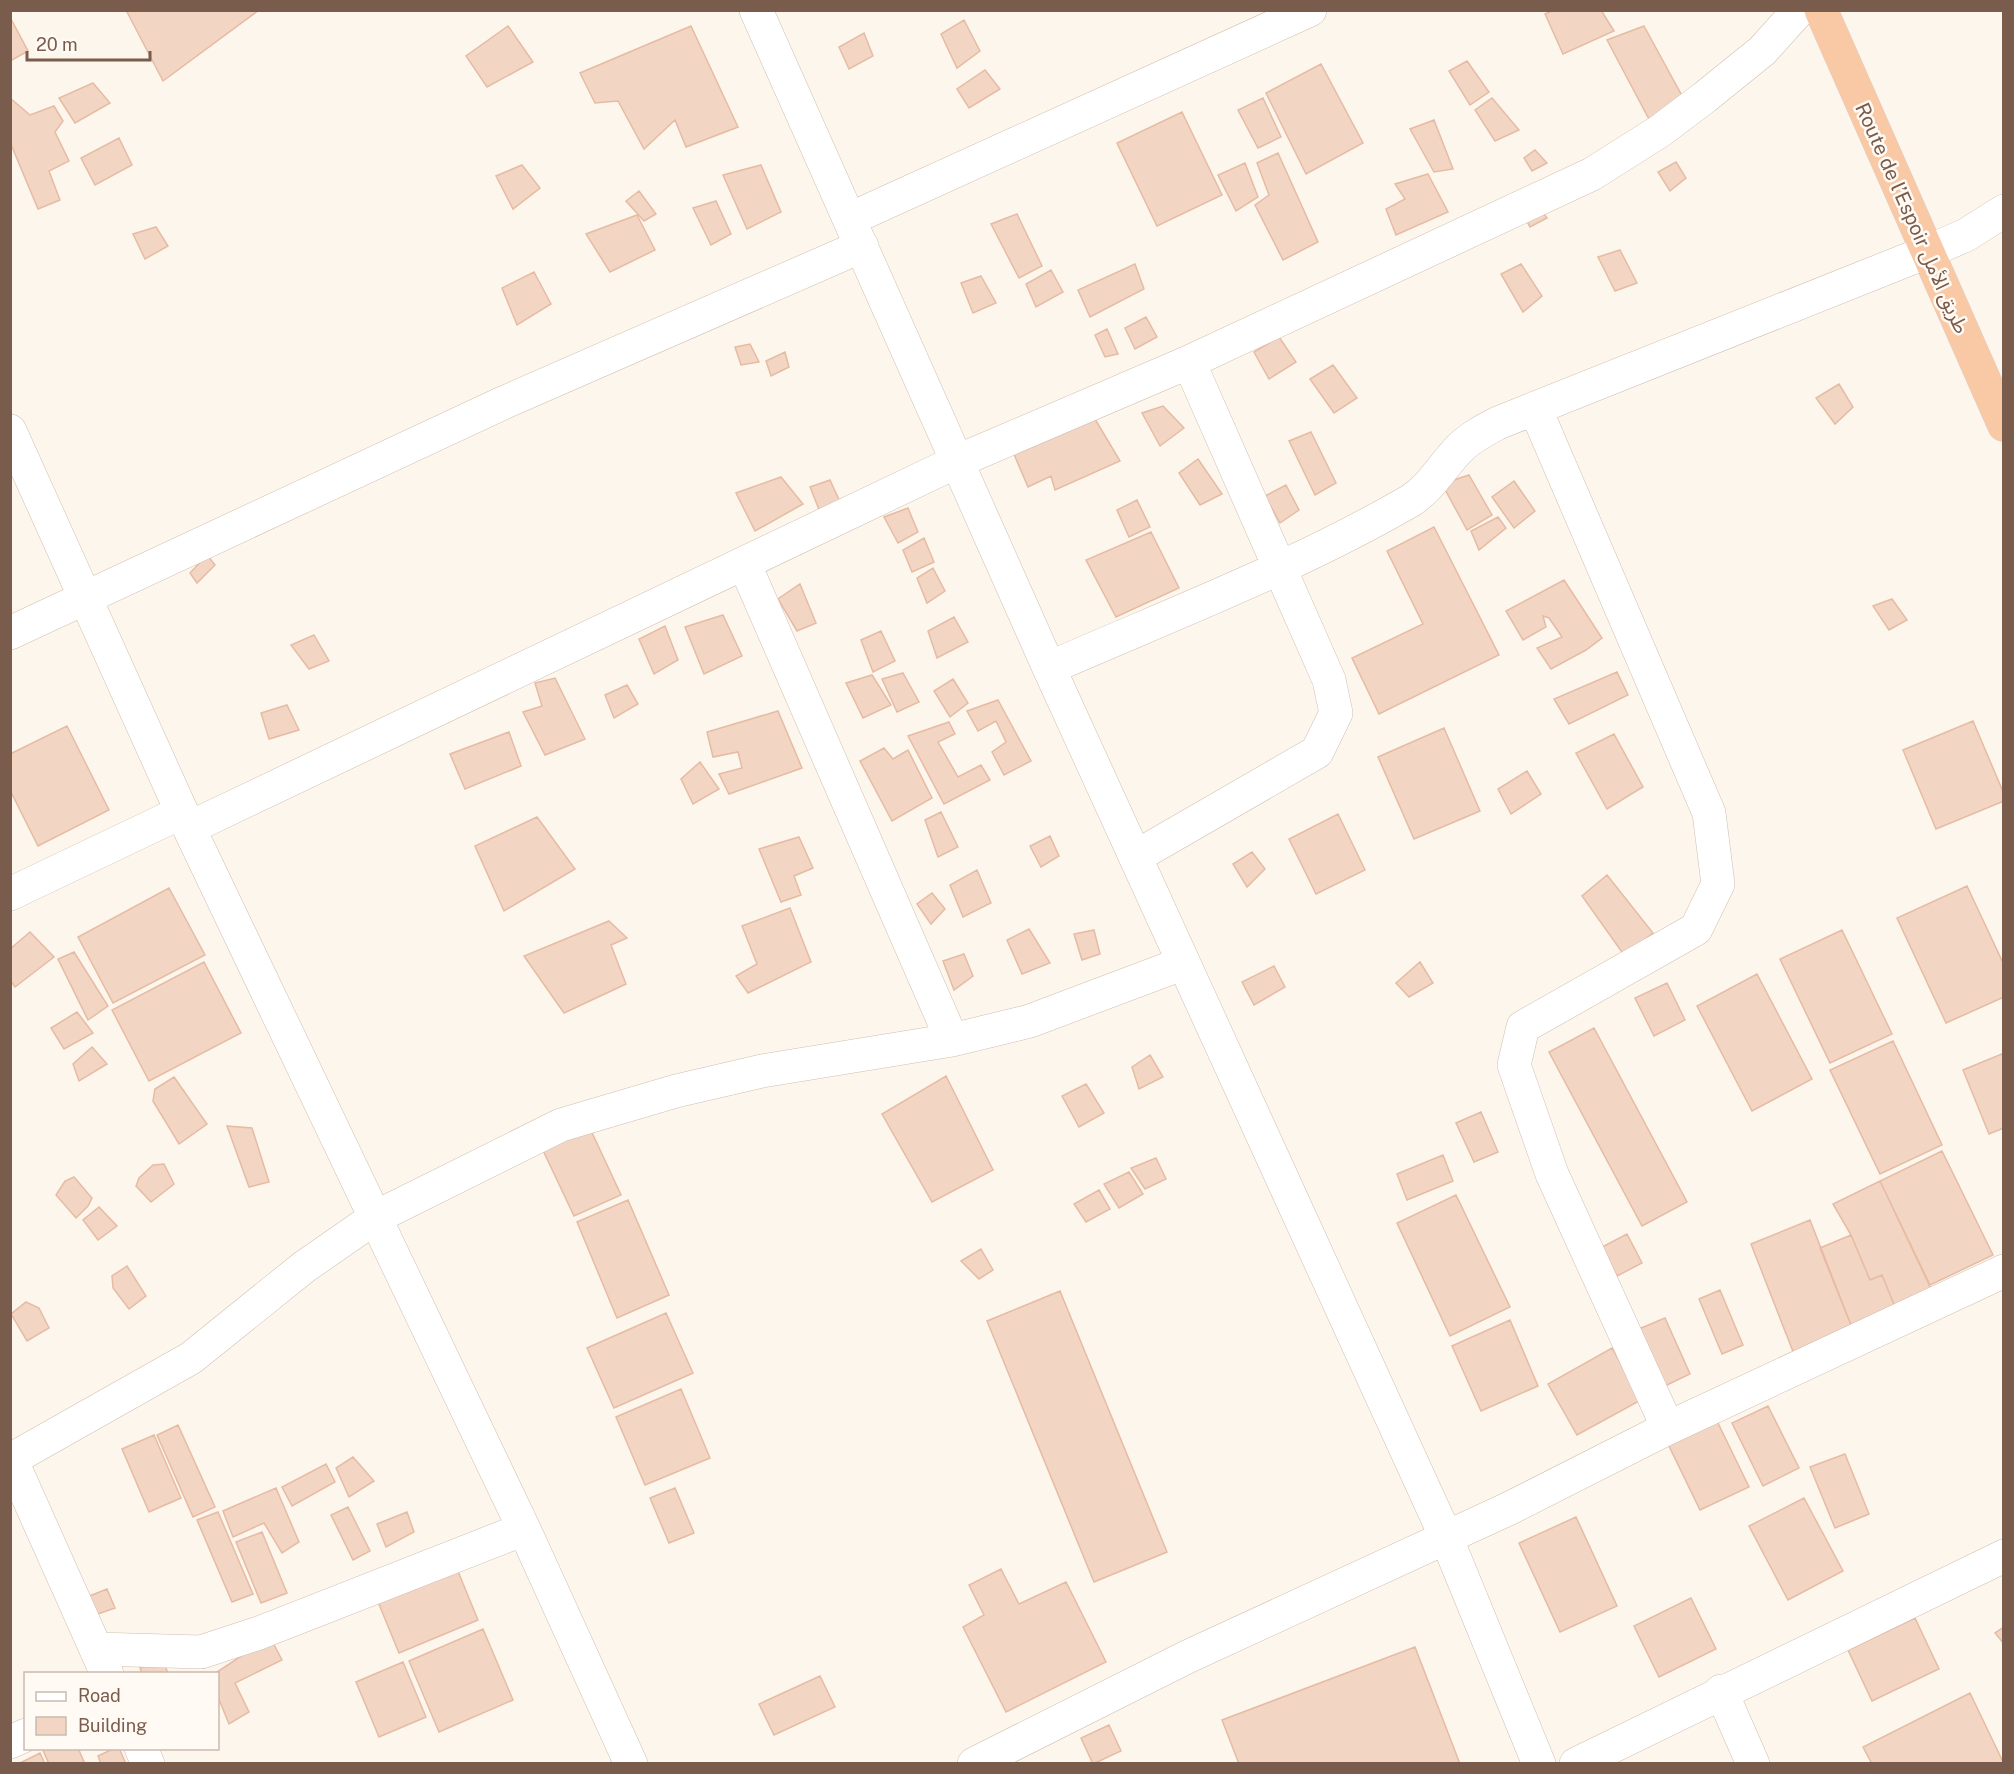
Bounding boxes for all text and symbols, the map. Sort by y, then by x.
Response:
scale bar [27,24,150,62]
text: 20 m [36,34,78,55]
street label: Route de l’Espoir طريق الأمل [1849,99,1974,337]
legend [24,1672,219,1750]
text: Road [78,1685,121,1706]
text: Building [78,1715,147,1736]

